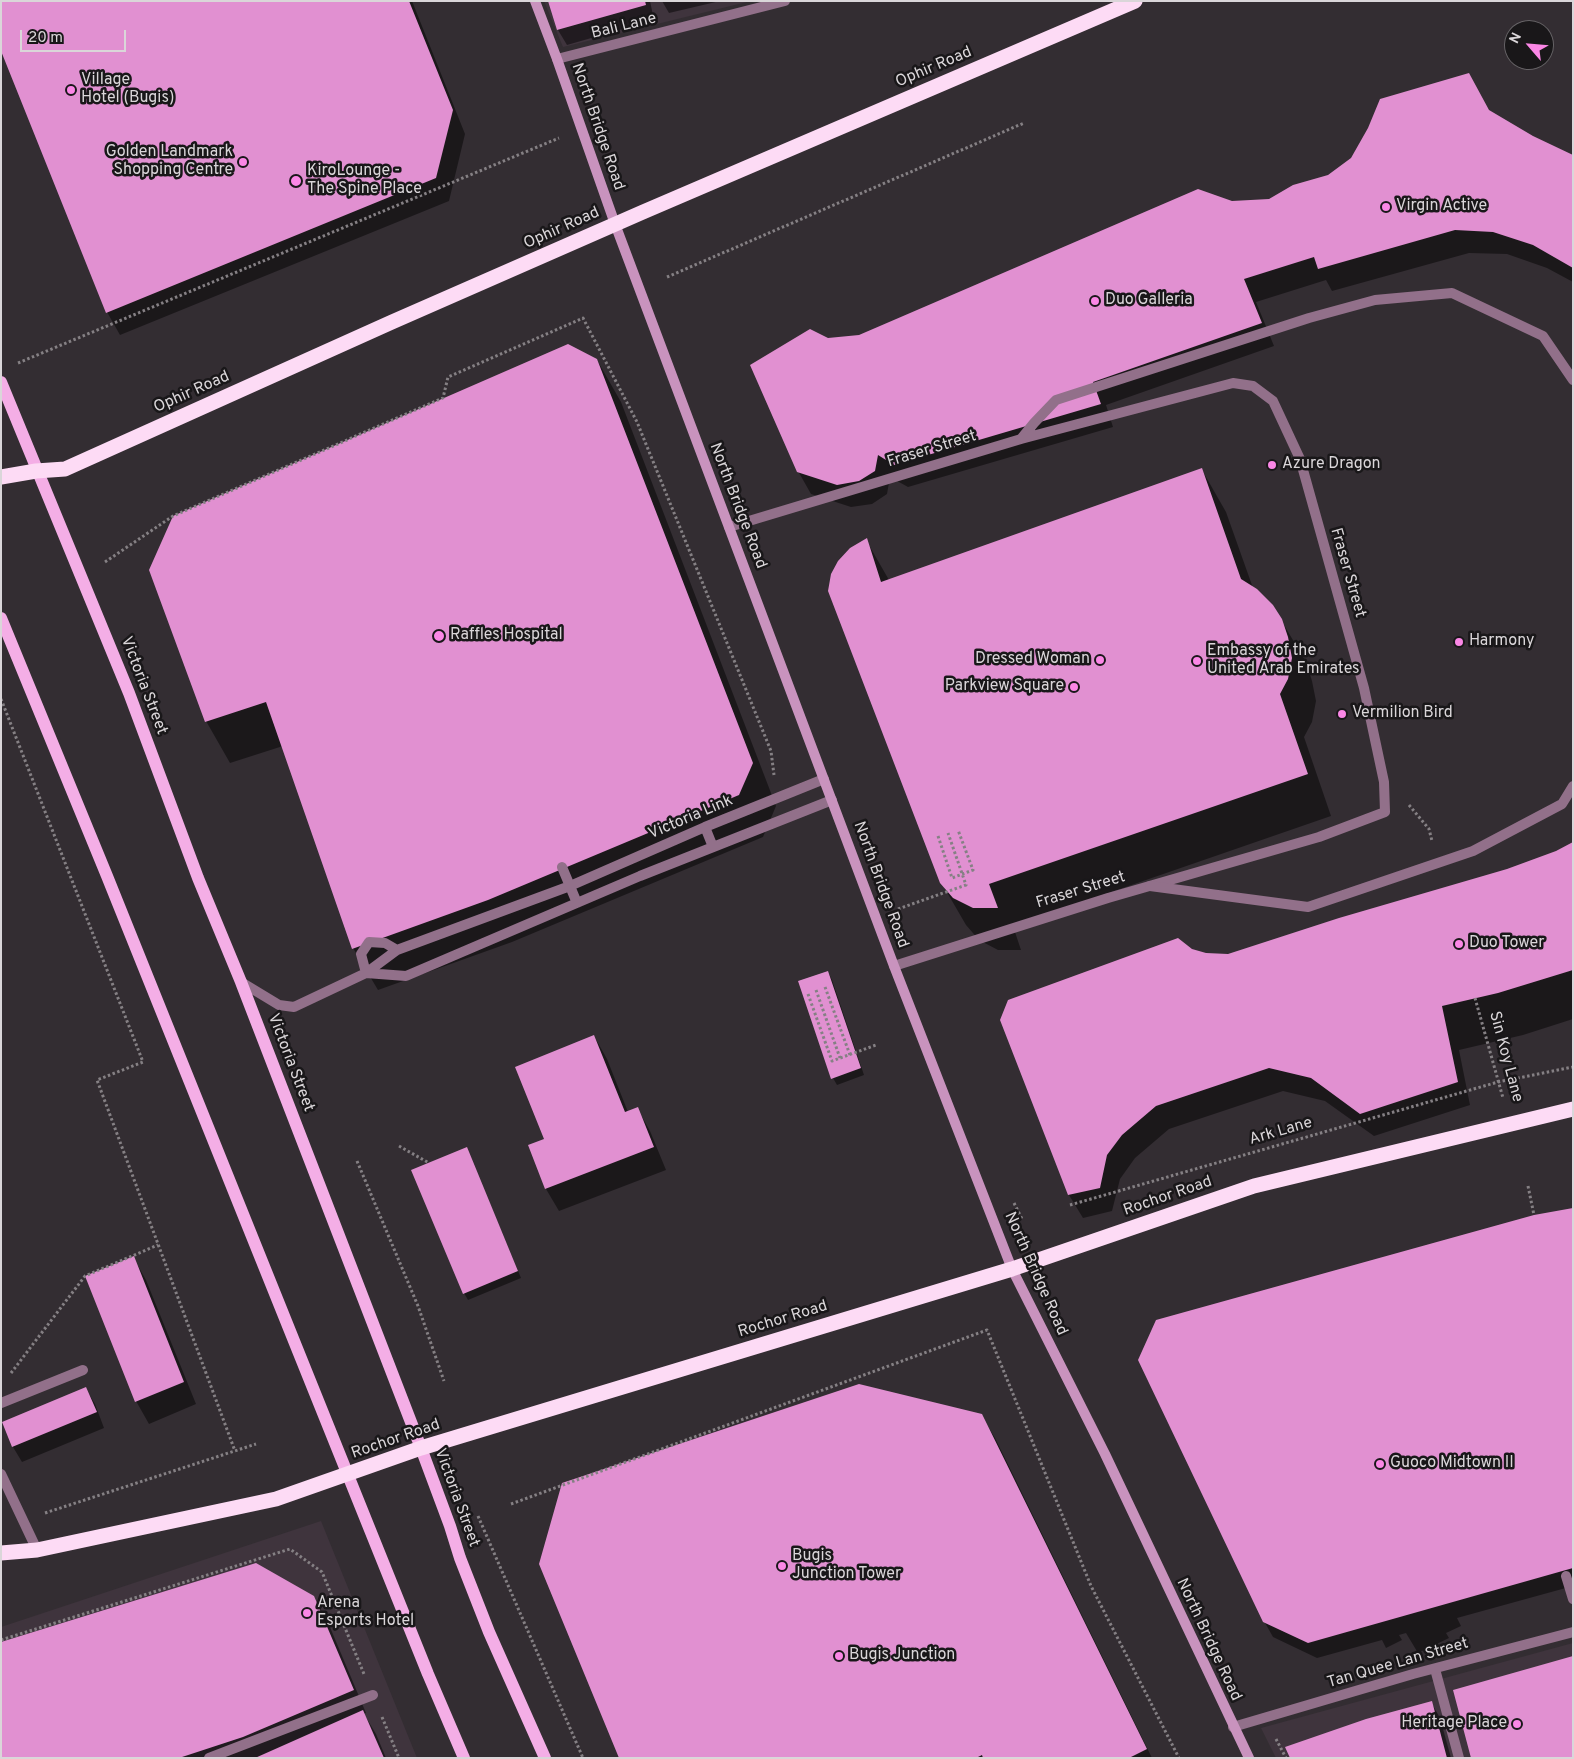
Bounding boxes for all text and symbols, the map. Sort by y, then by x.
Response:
street label: Bali Lane [589,10,659,44]
scale bar [22,20,129,52]
north arrow [1504,20,1554,70]
text: 20 m [28,29,63,48]
text: N [1506,30,1526,47]
street label: Ophir Road [893,43,975,93]
street label: North Bridge Road [566,61,628,193]
place label: Village Hotel (Bugis) [81,71,174,109]
marker: Village Hotel (Bugis) [65,84,77,96]
place label: Golden Landmark Shopping Centre [106,143,233,181]
marker: Golden Landmark Shopping Centre [237,156,249,168]
place label: KiroLounge - The Spine Place [307,162,422,200]
marker: KiroLounge - The Spine Place [289,174,303,188]
place label: Virgin Active [1396,197,1487,217]
marker: Virgin Active [1380,201,1392,213]
street label: Ophir Road [521,204,603,254]
place label: Duo Galleria [1105,291,1193,311]
marker: Duo Galleria [1089,295,1101,307]
street label: Ophir Road [151,368,233,418]
street label: Fraser Street [885,427,979,473]
street label: North Bridge Road [704,440,770,572]
place label: Azure Dragon [1282,455,1381,475]
marker: Azure Dragon [1266,459,1278,471]
street label: Fraser Street [1325,526,1369,620]
place label: Raffles Hospital [450,626,563,646]
marker: Raffles Hospital [432,629,446,643]
place label: Harmony [1469,632,1535,652]
street label: Victoria Street [115,634,171,738]
marker: Harmony [1453,636,1465,648]
place label: Embassy of the United Arab Emirates [1207,642,1360,680]
place label: Dressed Woman [975,650,1090,670]
marker: Dressed Woman [1094,654,1106,666]
marker: Embassy of the United Arab Emirates [1191,655,1203,667]
place label: Parkview Square [945,677,1064,697]
marker: Parkview Square [1068,681,1080,693]
place label: Vermilion Bird [1352,704,1453,724]
marker: Vermilion Bird [1336,708,1348,720]
street label: Victoria Link [646,792,736,844]
street label: North Bridge Road [848,819,912,951]
street label: Fraser Street [1034,868,1128,914]
place label: Duo Tower [1469,934,1544,954]
marker: Duo Tower [1453,938,1465,950]
street label: Sin Koy Lane [1484,1010,1526,1104]
street label: Victoria Street [262,1011,318,1115]
street label: Ark Lane [1247,1114,1315,1150]
street label: Rochor Road [1121,1173,1215,1221]
street label: North Bridge Road [999,1209,1071,1339]
street label: Rochor Road [736,1297,830,1343]
street label: Rochor Road [349,1416,443,1464]
street label: Victoria Street [429,1446,483,1550]
place label: Guoco Midtown II [1390,1454,1514,1474]
marker: Guoco Midtown II [1374,1458,1386,1470]
place label: Bugis Junction Tower [792,1547,901,1585]
marker: Bugis Junction Tower [776,1560,788,1572]
street label: North Bridge Road [1171,1576,1245,1704]
place label: Arena Esports Hotel [317,1594,414,1632]
marker: Arena Esports Hotel [301,1607,313,1619]
street label: Tan Quee Lan Street [1325,1635,1471,1693]
place label: Bugis Junction [849,1646,955,1666]
marker: Bugis Junction [833,1650,845,1662]
place label: Heritage Place [1401,1714,1507,1734]
marker: Heritage Place [1511,1718,1523,1730]

